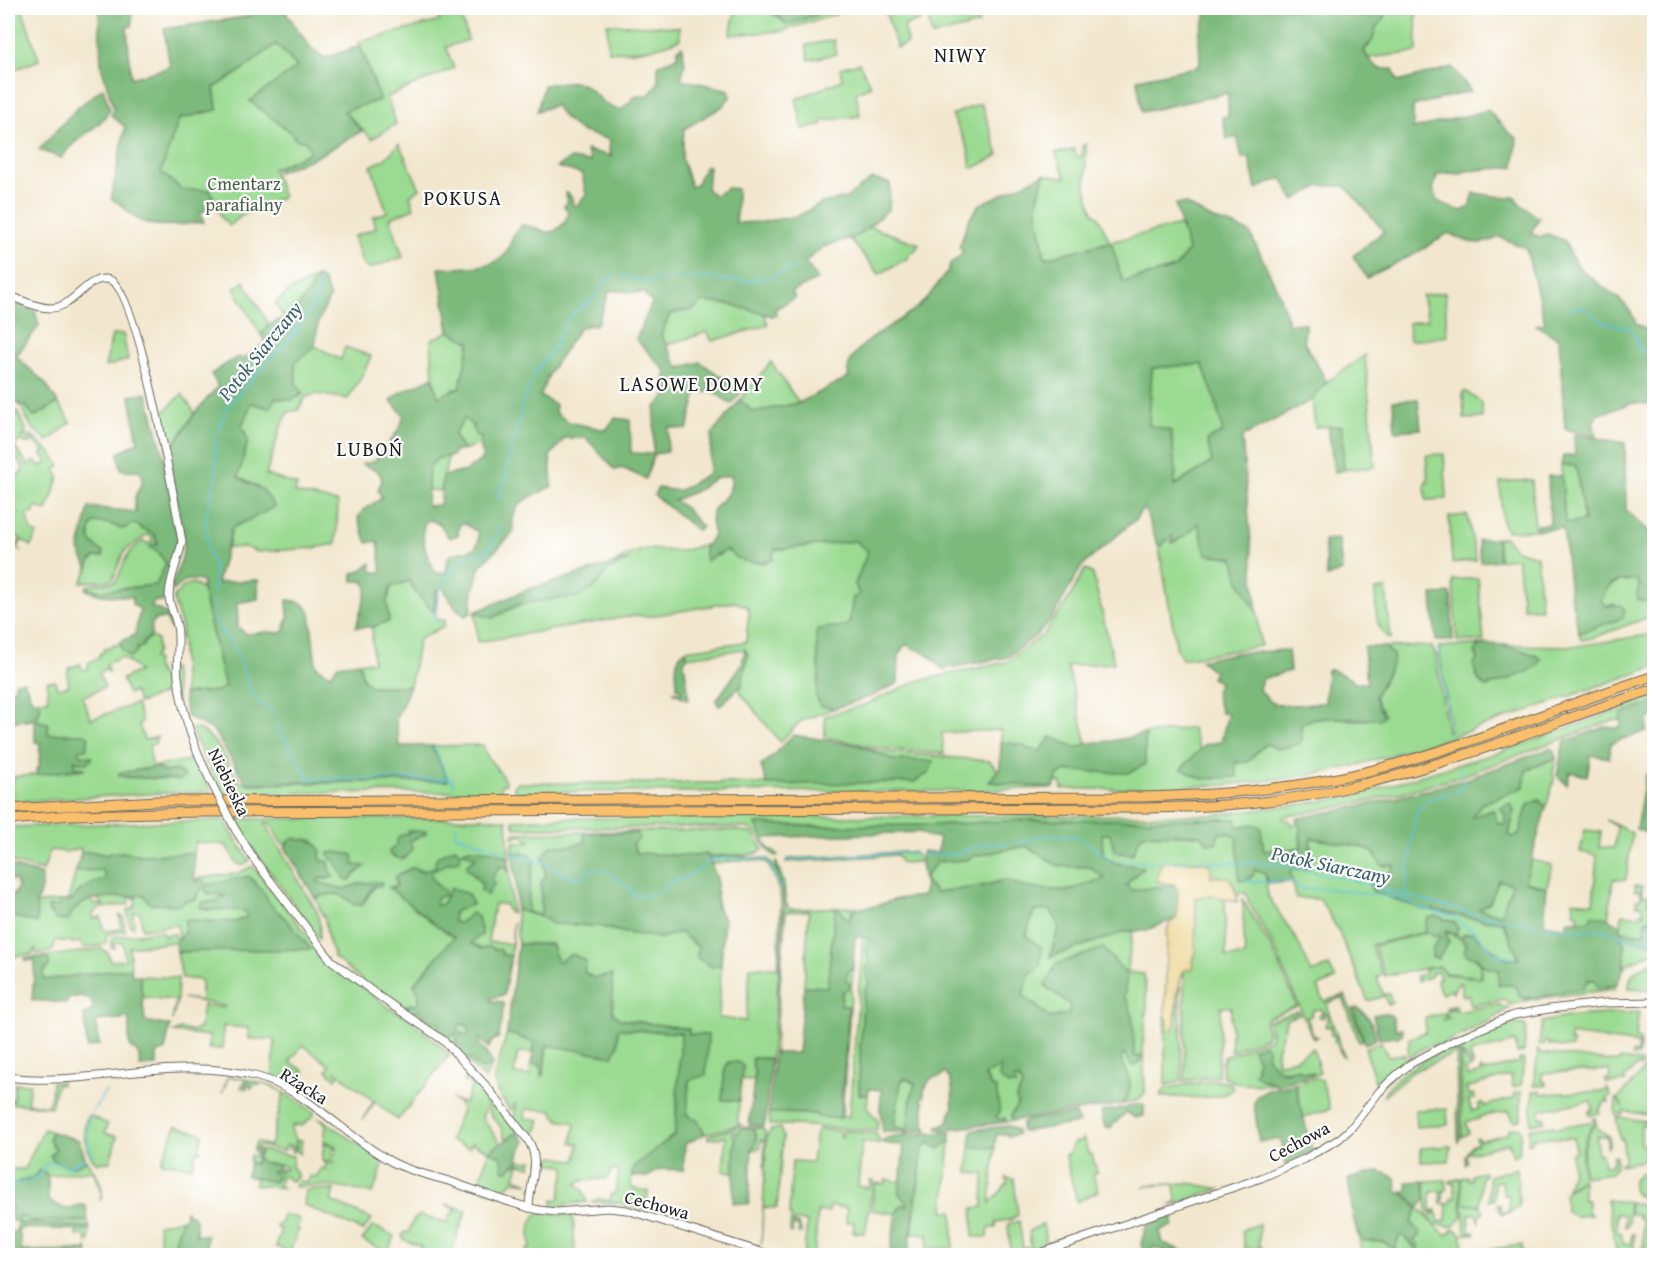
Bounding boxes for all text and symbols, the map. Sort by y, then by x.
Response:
district label: NIWY [934,40,988,69]
park label: Cmentarz parafialny [205,170,283,218]
district label: POKUSA [424,183,502,212]
water label: Potok Siarczany [210,295,309,407]
district label: LASOWE DOMY [620,369,764,398]
district label: LUBOŃ [337,434,403,463]
street label: Niebieska [201,743,258,821]
water label: Potok Siarczany [1268,838,1393,891]
street label: Rżącka [275,1060,334,1111]
street label: Cechowa [1263,1114,1335,1169]
street label: Cechowa [622,1183,693,1226]

